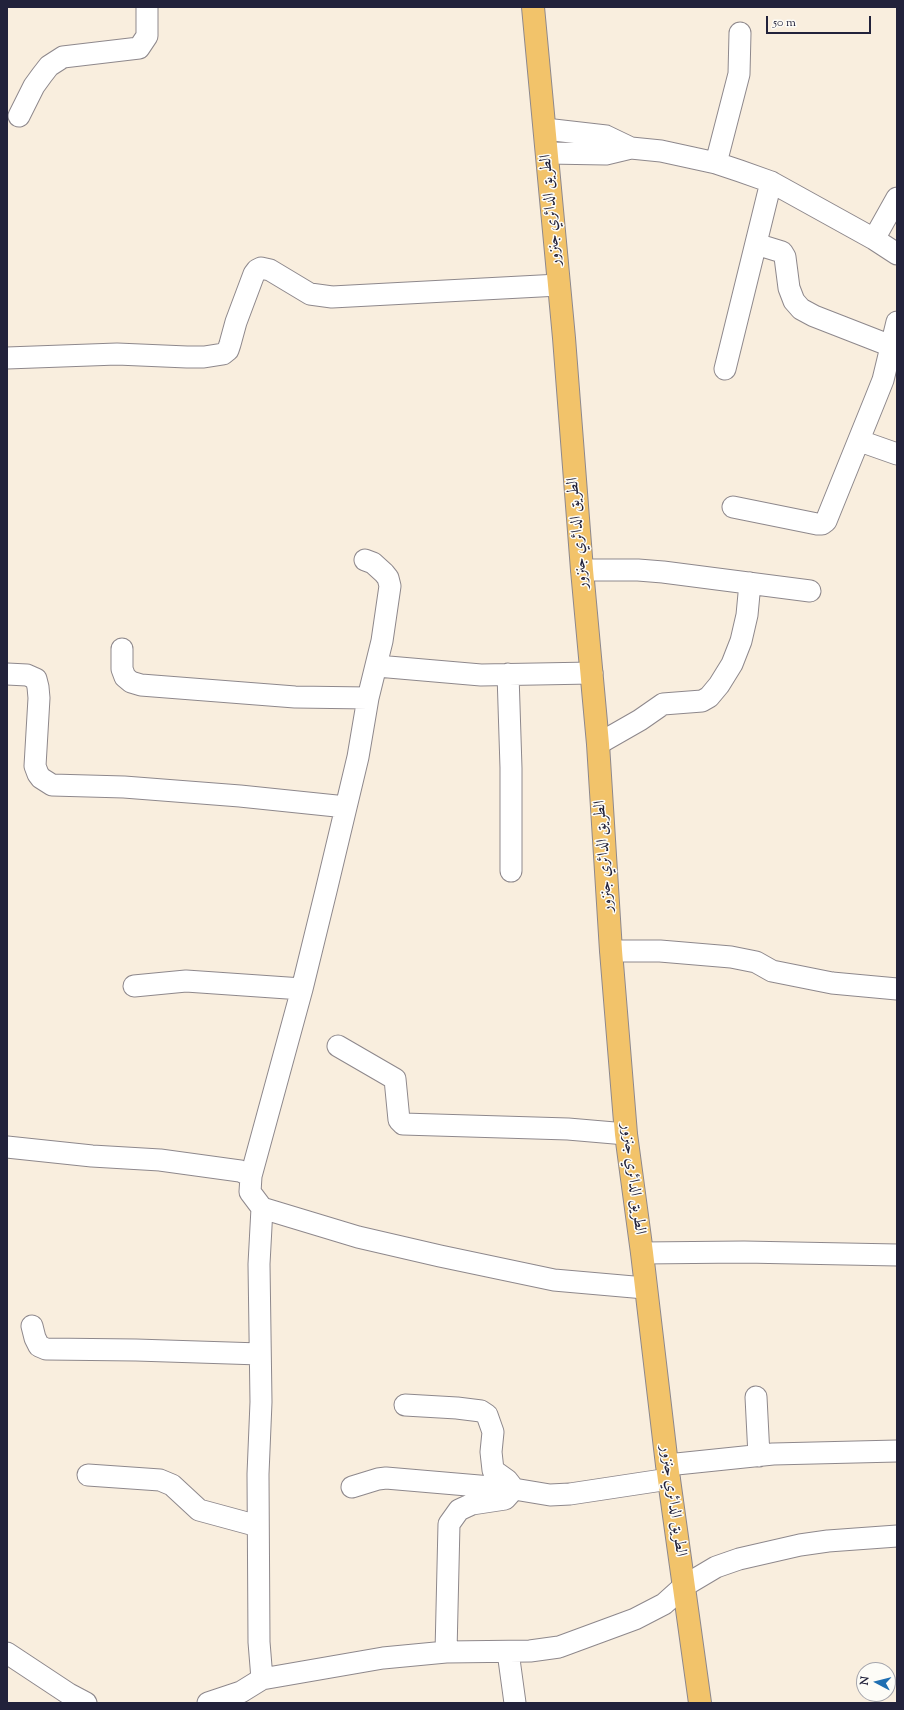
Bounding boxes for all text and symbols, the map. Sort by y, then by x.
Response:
scale bar [768,8,873,34]
text: 50 m [773,14,796,32]
street label: الطريق الدائري جنزور [538,153,566,267]
street label: الطريق الدائري جنزور [565,476,593,590]
street label: الطريق الدائري جنزور [592,799,618,913]
street label: الطريق الدائري جنزور [616,1122,648,1236]
street label: الطريق الدائري جنزور [655,1444,689,1558]
north arrow [856,1662,896,1702]
text: N [857,1675,874,1686]

